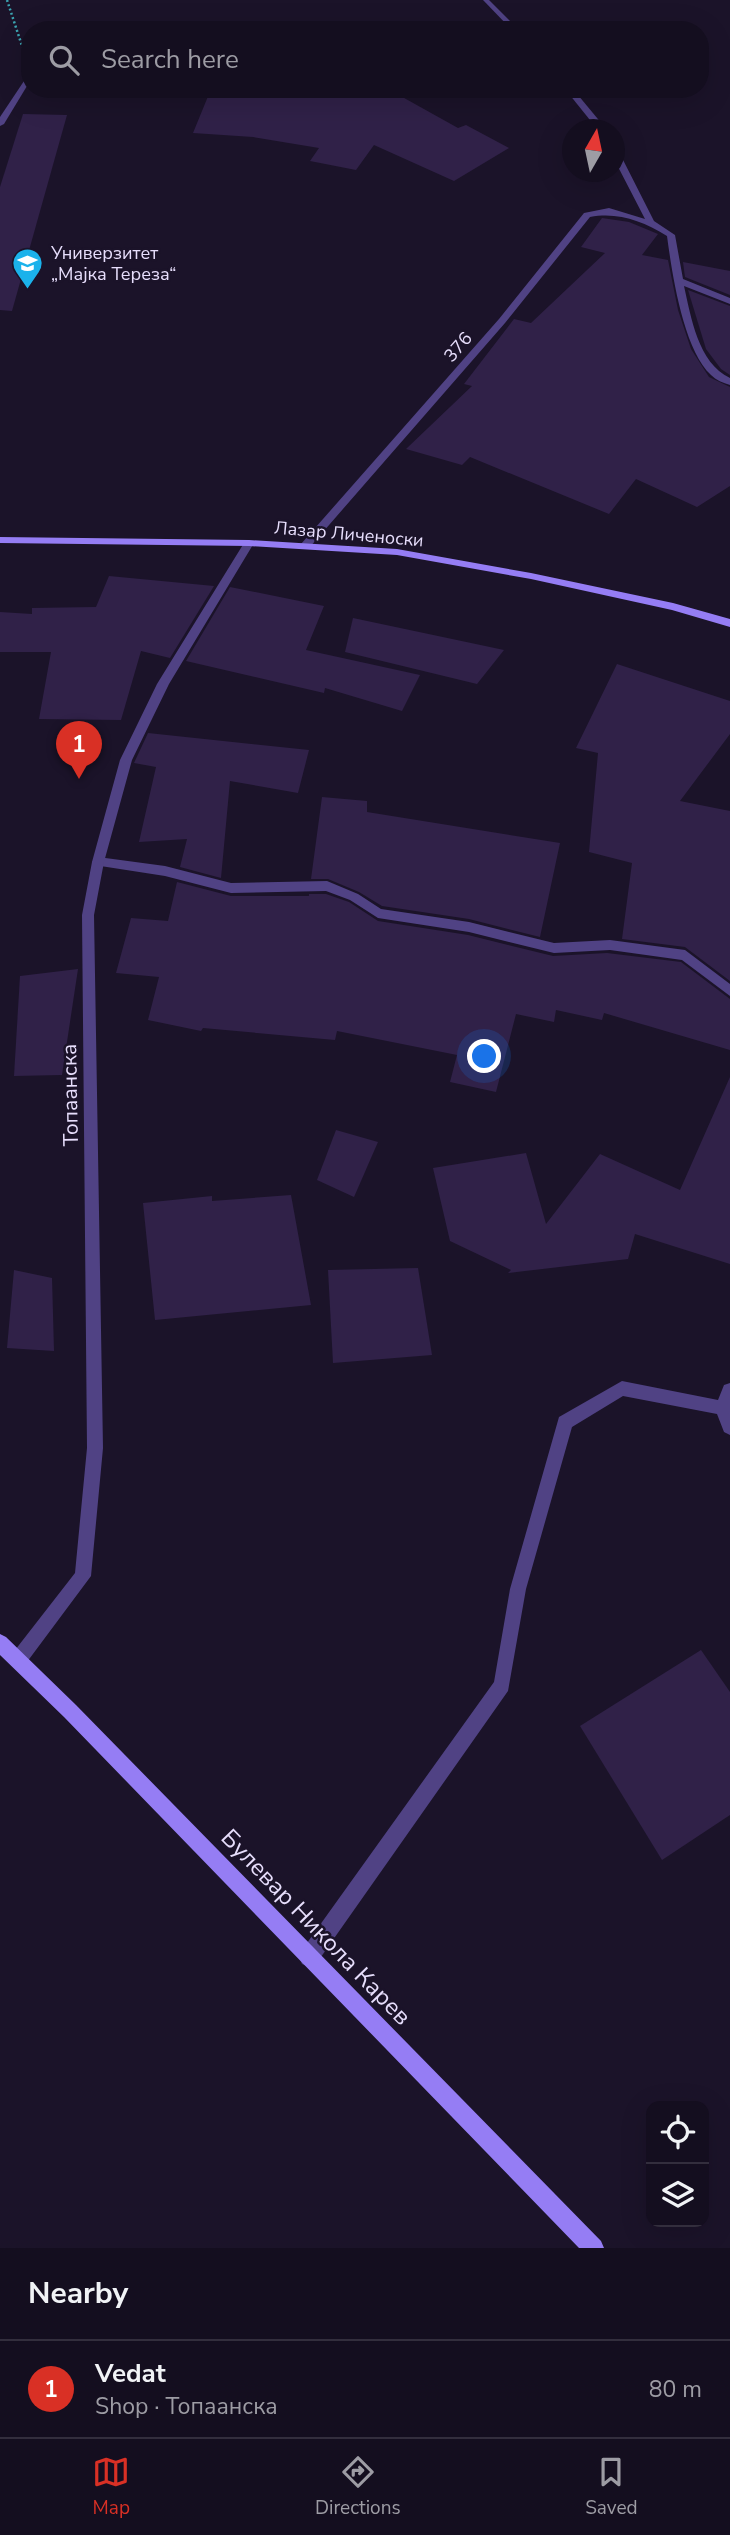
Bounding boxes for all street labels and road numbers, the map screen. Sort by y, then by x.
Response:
street label: 376 [438,327,478,367]
street label: Лазар Личеноски [273,516,425,552]
street label: Топаанска [55,1044,85,1146]
street label: Булевар Никола Карев [214,1822,418,2032]

